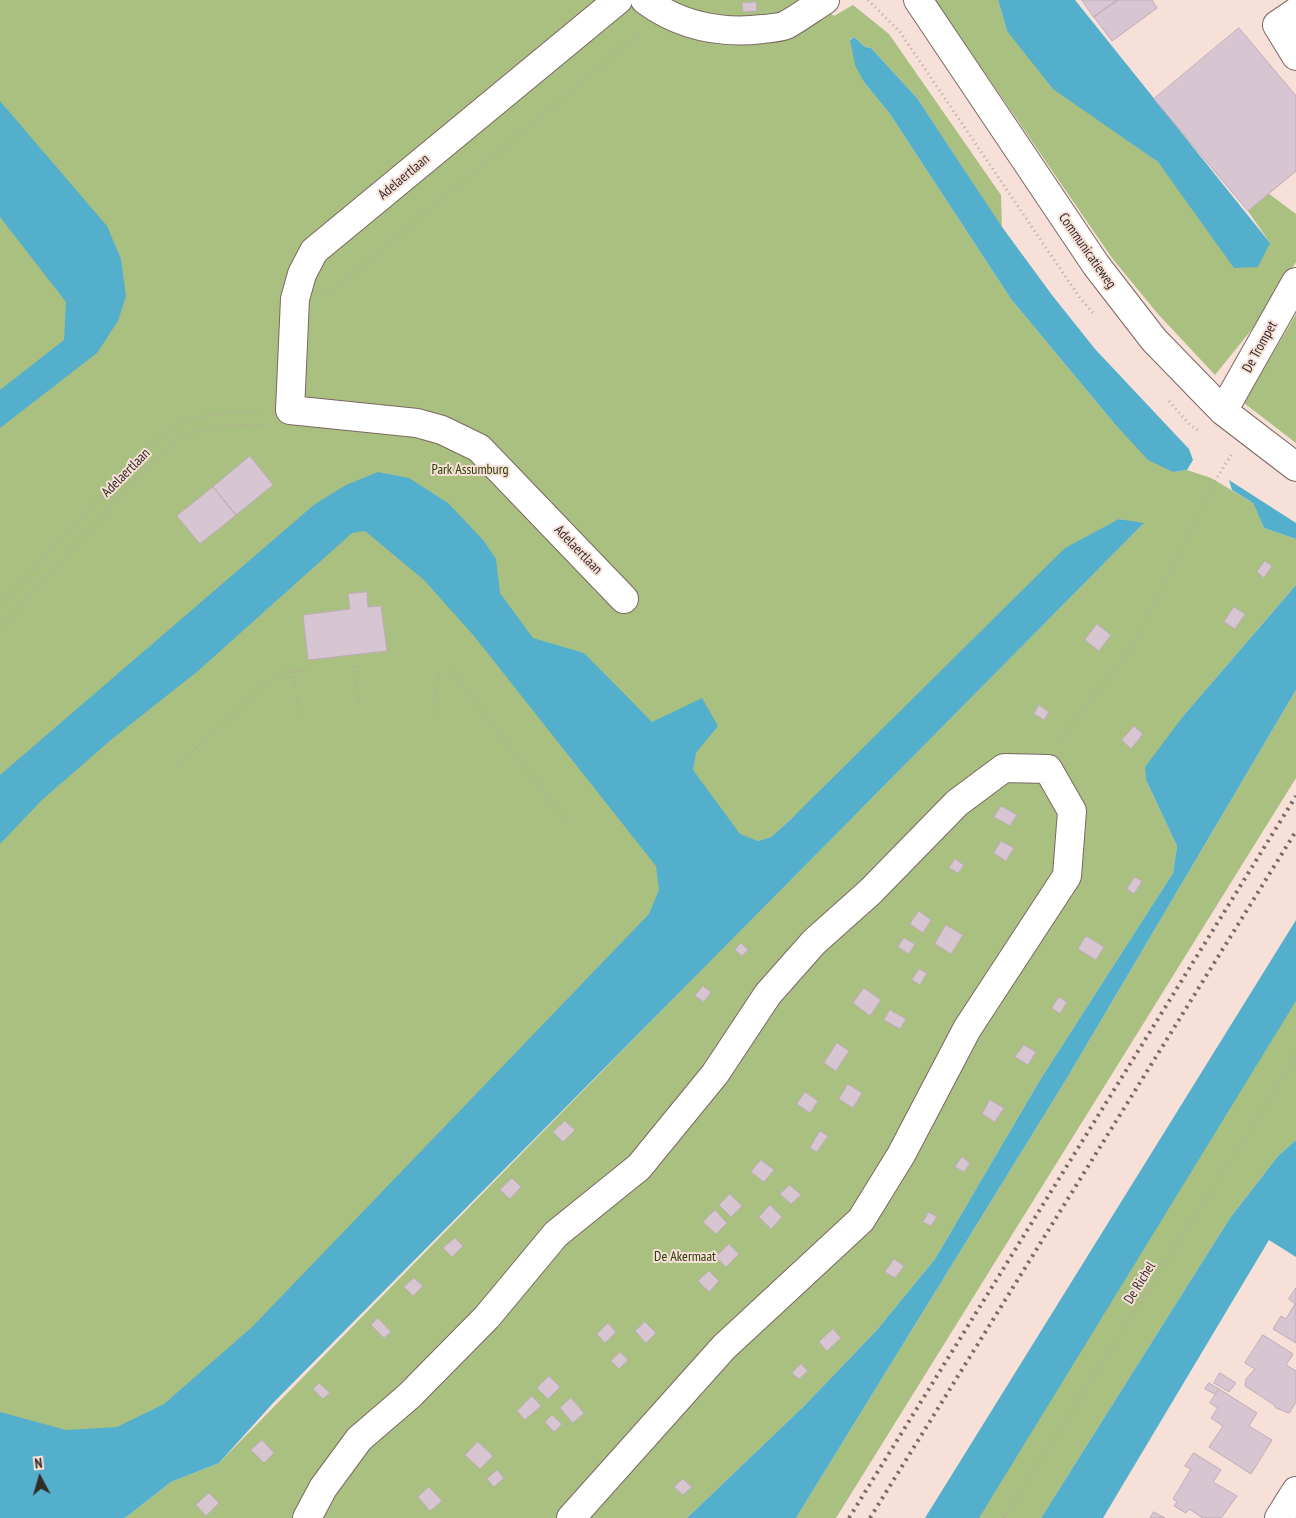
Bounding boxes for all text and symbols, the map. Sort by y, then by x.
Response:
street label: Adelaertlaan [375,151,433,203]
street label: Communicatieweg [1055,210,1119,292]
street label: De Trompet [1239,318,1281,376]
street label: Adelaertlaan [98,445,154,501]
park label: Park Assumburg [431,462,509,478]
street label: Adelaertlaan [551,522,605,578]
park label: De Akermaat [654,1249,716,1265]
street label: De Richel [1121,1259,1159,1307]
north arrow [15,1453,65,1503]
text: N [34,1454,43,1472]

